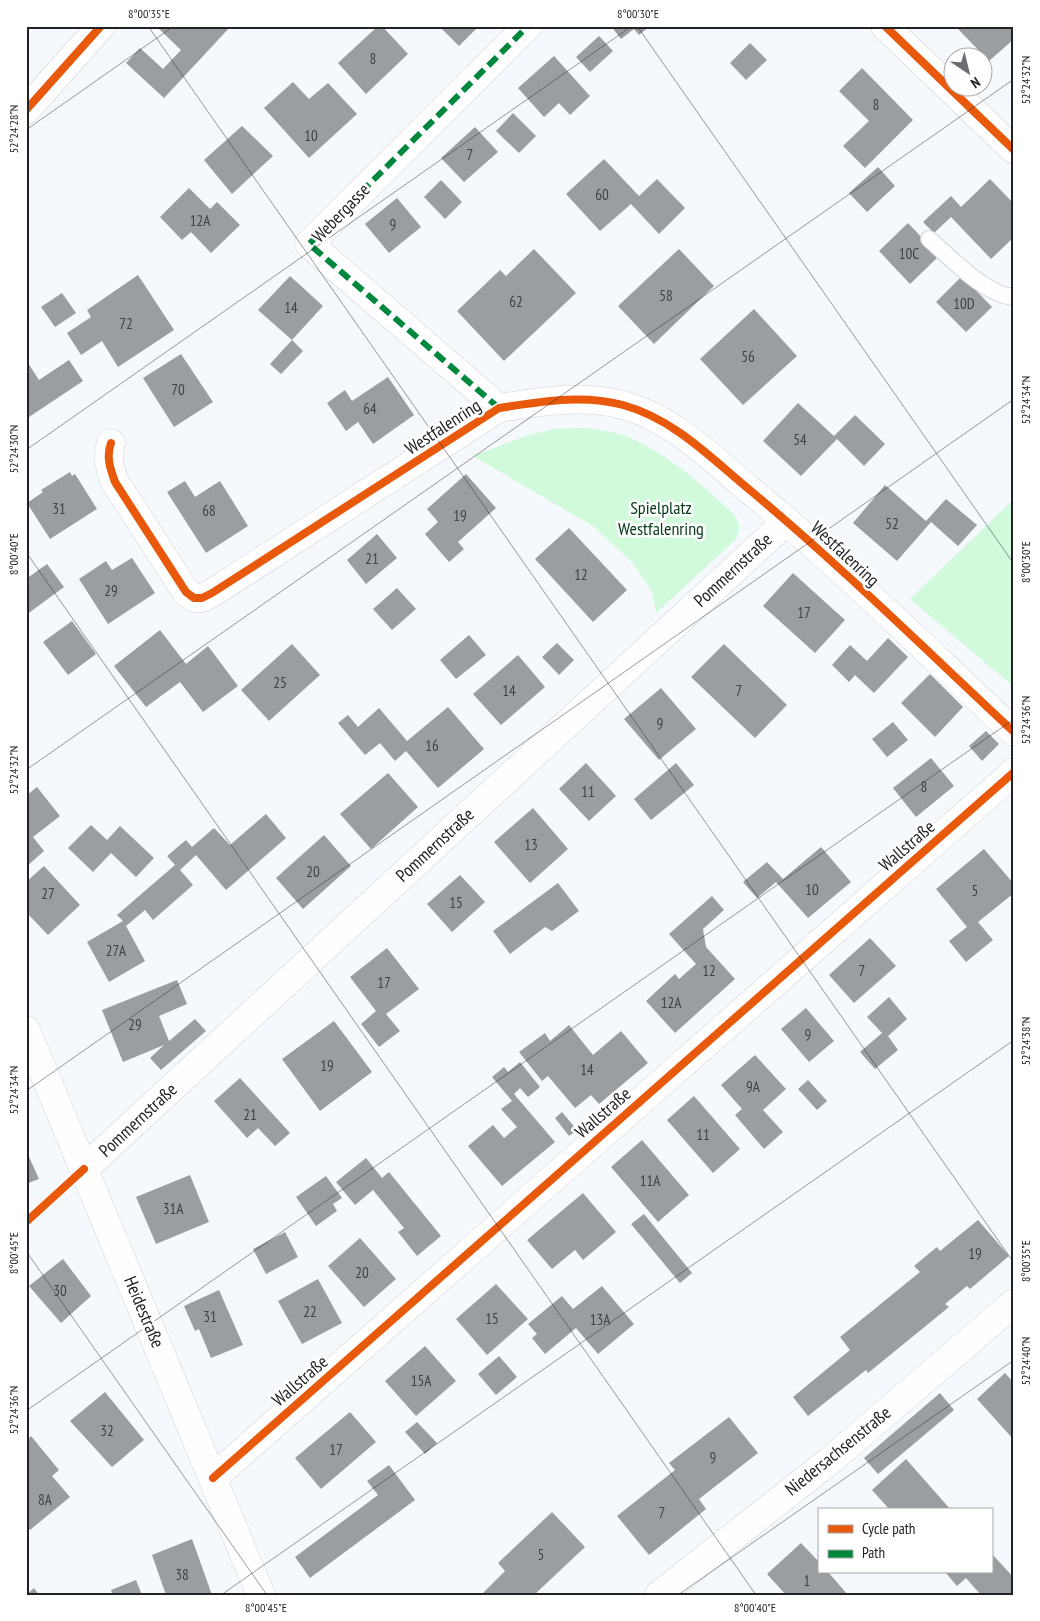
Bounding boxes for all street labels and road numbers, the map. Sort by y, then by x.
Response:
street label: Webergasse [307,178,374,247]
street label: Westfalenring [400,394,485,460]
street label: Westfalenring [806,516,885,591]
street label: Pommernstraße [689,528,777,612]
street label: Pommernstraße [391,803,479,887]
street label: Wallstraße [874,815,939,876]
street label: Pommernstraße [94,1078,182,1162]
street label: Wallstraße [570,1082,635,1143]
street label: Heidestraße [119,1273,170,1351]
street label: Wallstraße [267,1350,332,1411]
street label: Niedersachsenstraße [780,1401,895,1500]

